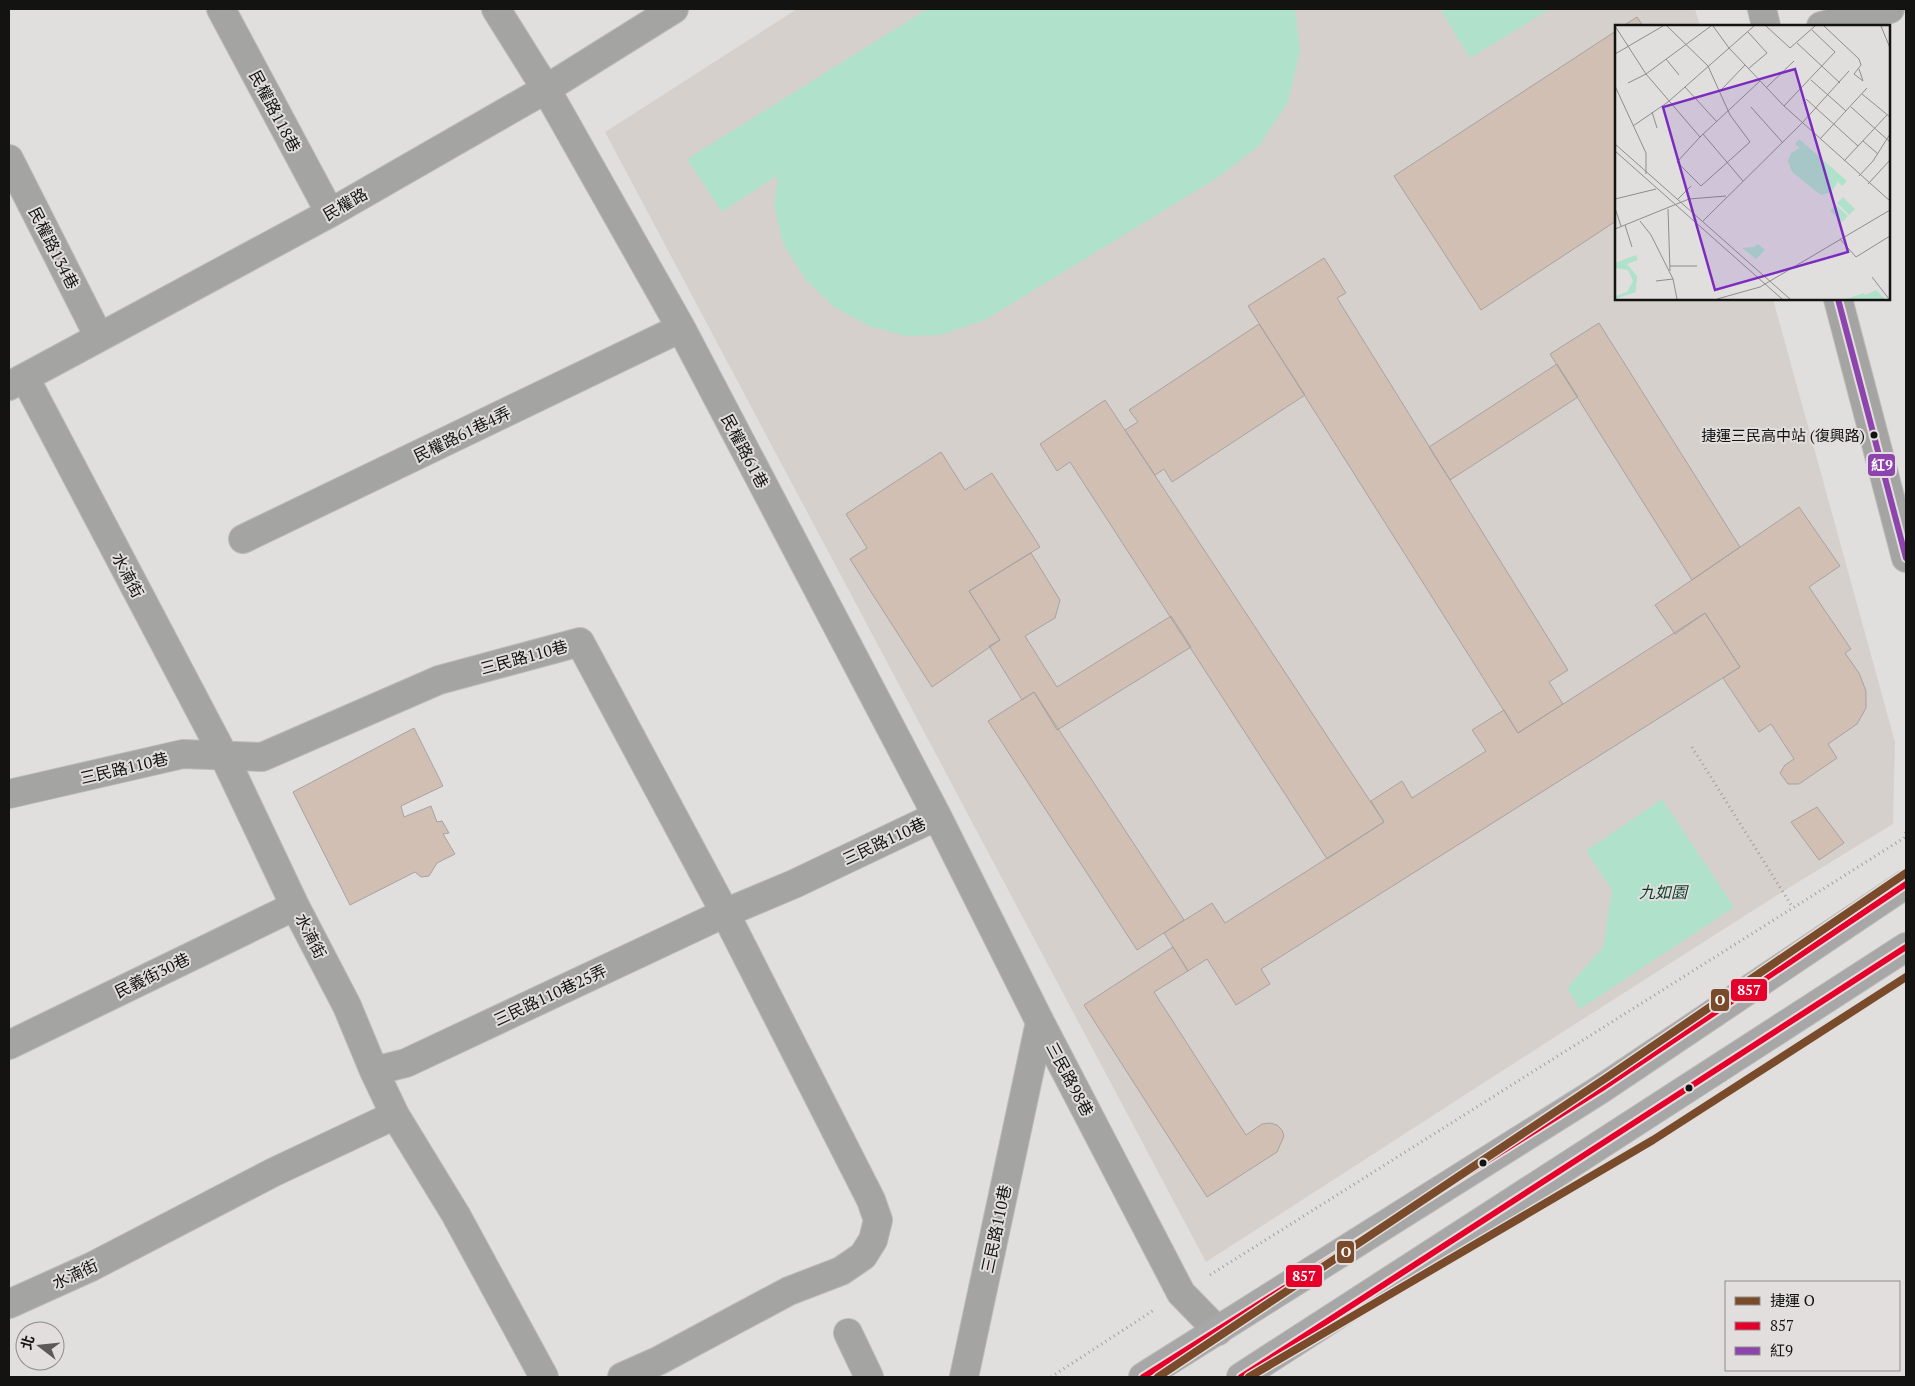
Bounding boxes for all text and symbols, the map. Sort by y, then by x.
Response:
inset map [1615,25,1890,300]
street label: 民權路118巷 [244,66,306,156]
street label: 民權路 [319,182,371,226]
street label: 民權路134巷 [24,203,84,293]
street label: 民權路61巷4弄 [410,401,514,467]
street label: 民權路61巷 [716,410,774,492]
place label: 捷運三民高中站 (復興路) [1701,425,1865,445]
marker: 捷運三民高中站 (復興路) [1869,430,1879,440]
line badge: 紅9 [1867,453,1896,477]
text: 紅9 [1871,455,1893,474]
street label: 水湳街 [107,549,149,601]
street label: 三民路110巷 [478,635,570,679]
street label: 三民路110巷 [78,747,170,789]
street label: 三民路110巷 [839,812,929,870]
park label: 九如園 [1639,881,1689,903]
street label: 水湳街 [290,910,332,962]
street label: 民義街30巷 [111,947,193,1003]
street label: 三民路110巷25弄 [490,959,610,1031]
line badge: 857 [1730,978,1768,1002]
text: 857 [1737,980,1761,999]
line badge: O [1710,988,1730,1012]
text: O [1715,990,1725,1009]
street label: 三民路98巷 [1041,1038,1099,1120]
unlabelled marker [1684,1083,1694,1093]
unlabelled marker [1478,1158,1488,1168]
street label: 三民路110巷 [976,1183,1016,1275]
line badge: O [1336,1240,1355,1264]
text: O [1341,1242,1351,1261]
street label: 水湳街 [49,1254,101,1294]
line badge: 857 [1285,1264,1323,1288]
text: 857 [1292,1266,1316,1285]
legend [1725,1281,1900,1371]
text: 捷運 O [1770,1290,1815,1310]
text: 857 [1770,1315,1794,1335]
north arrow [15,1321,65,1371]
text: 北 [16,1333,38,1352]
text: 紅9 [1770,1340,1793,1360]

